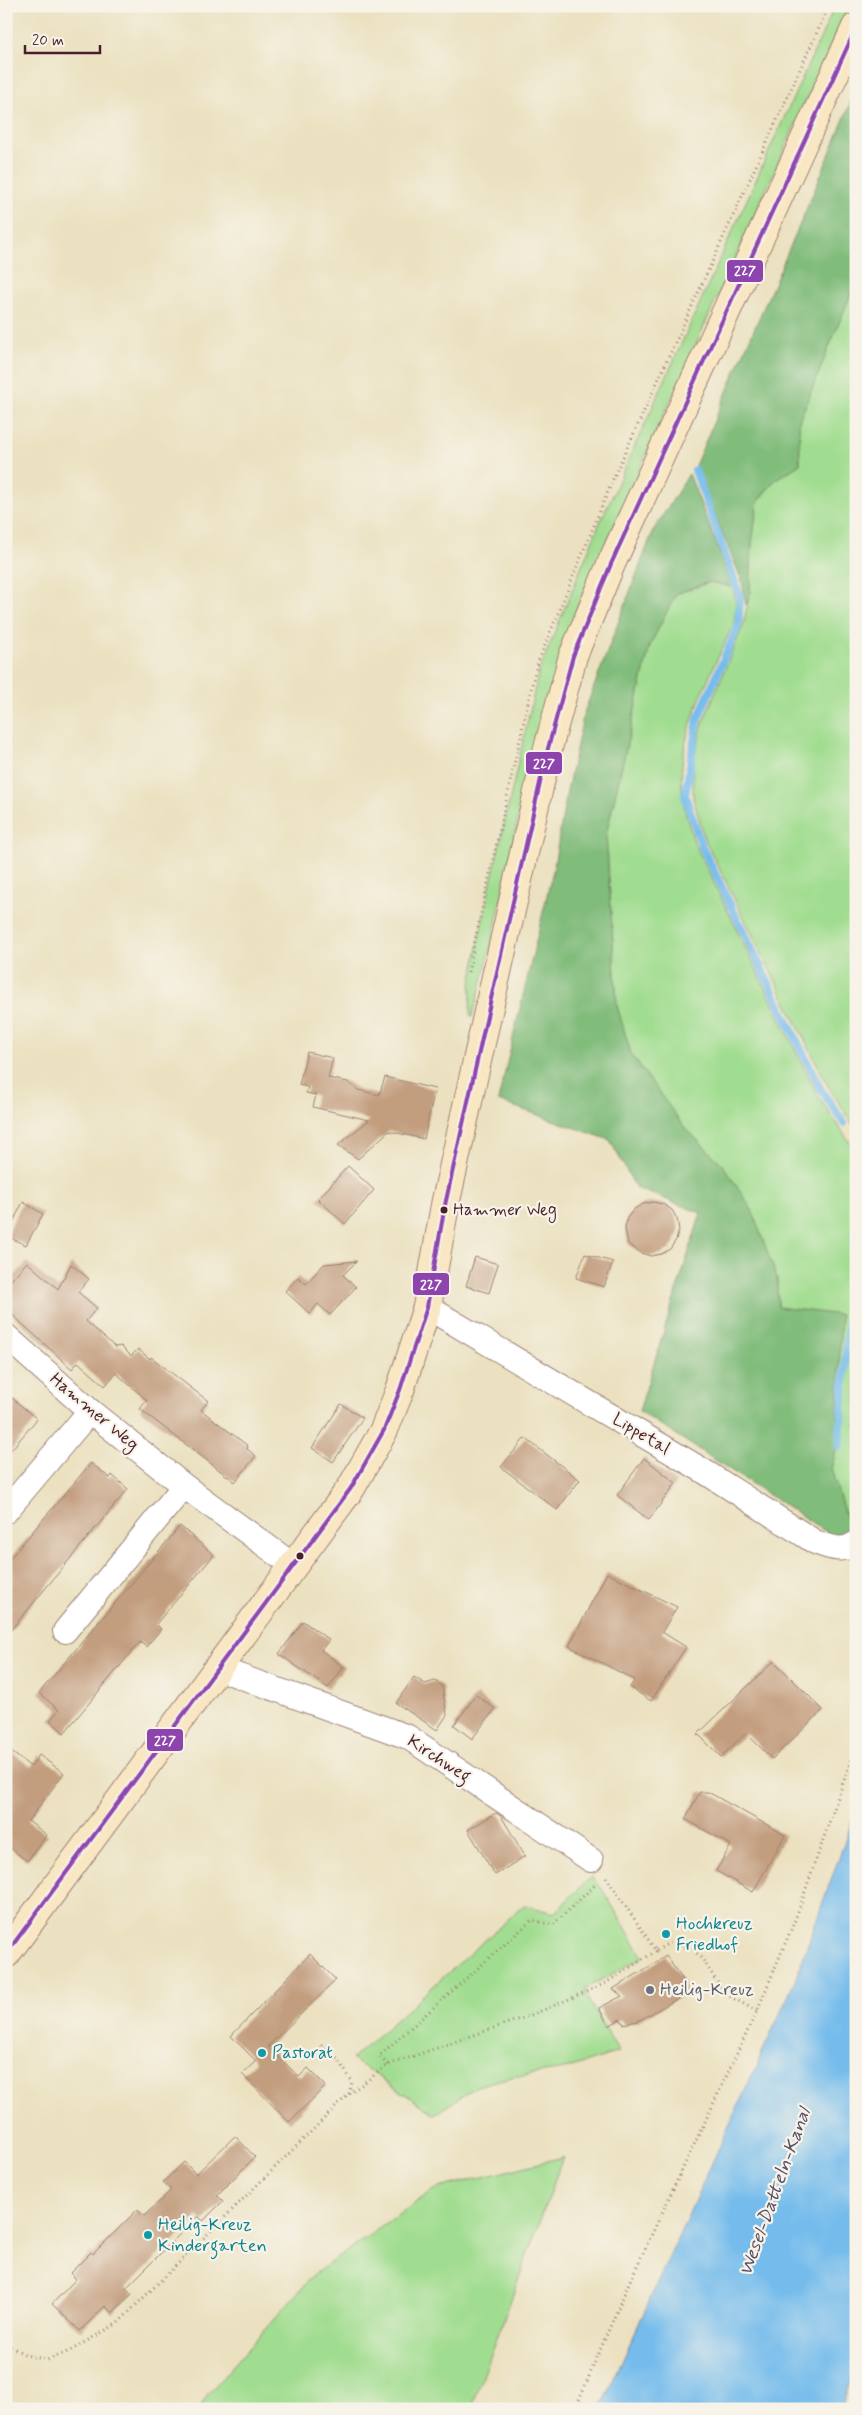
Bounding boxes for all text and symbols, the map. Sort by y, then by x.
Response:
scale bar [25,22,100,54]
text: 20 m [32,31,64,51]
line badge: 227 [726,259,764,283]
text: 227 [734,262,756,280]
line badge: 227 [525,751,563,775]
text: 227 [533,755,555,773]
place label: Hammer Weg [453,1199,557,1223]
marker: Hammer Weg [439,1205,449,1215]
line badge: 227 [412,1272,450,1296]
text: 227 [420,1276,442,1294]
street label: Hammer Weg [44,1367,144,1457]
street label: Lippetal [608,1407,674,1461]
unlabelled marker [295,1551,305,1561]
line badge: 227 [146,1728,184,1752]
street label: Kirchweg [401,1729,476,1790]
text: 227 [154,1732,176,1750]
place label: Hochkreuz Friedhof [676,1912,753,1957]
marker: Hochkreuz Friedhof [660,1928,672,1940]
place label: Heilig-Kreuz [660,1978,754,2002]
marker: Heilig-Kreuz [644,1984,656,1996]
place label: Pastorat [272,2041,333,2065]
marker: Pastorat [256,2047,268,2059]
water label: Wesel-Datteln-Kanal [733,2102,818,2279]
place label: Heilig-Kreuz Kindergarten [158,2213,267,2260]
marker: Heilig-Kreuz Kindergarten [142,2229,154,2241]

